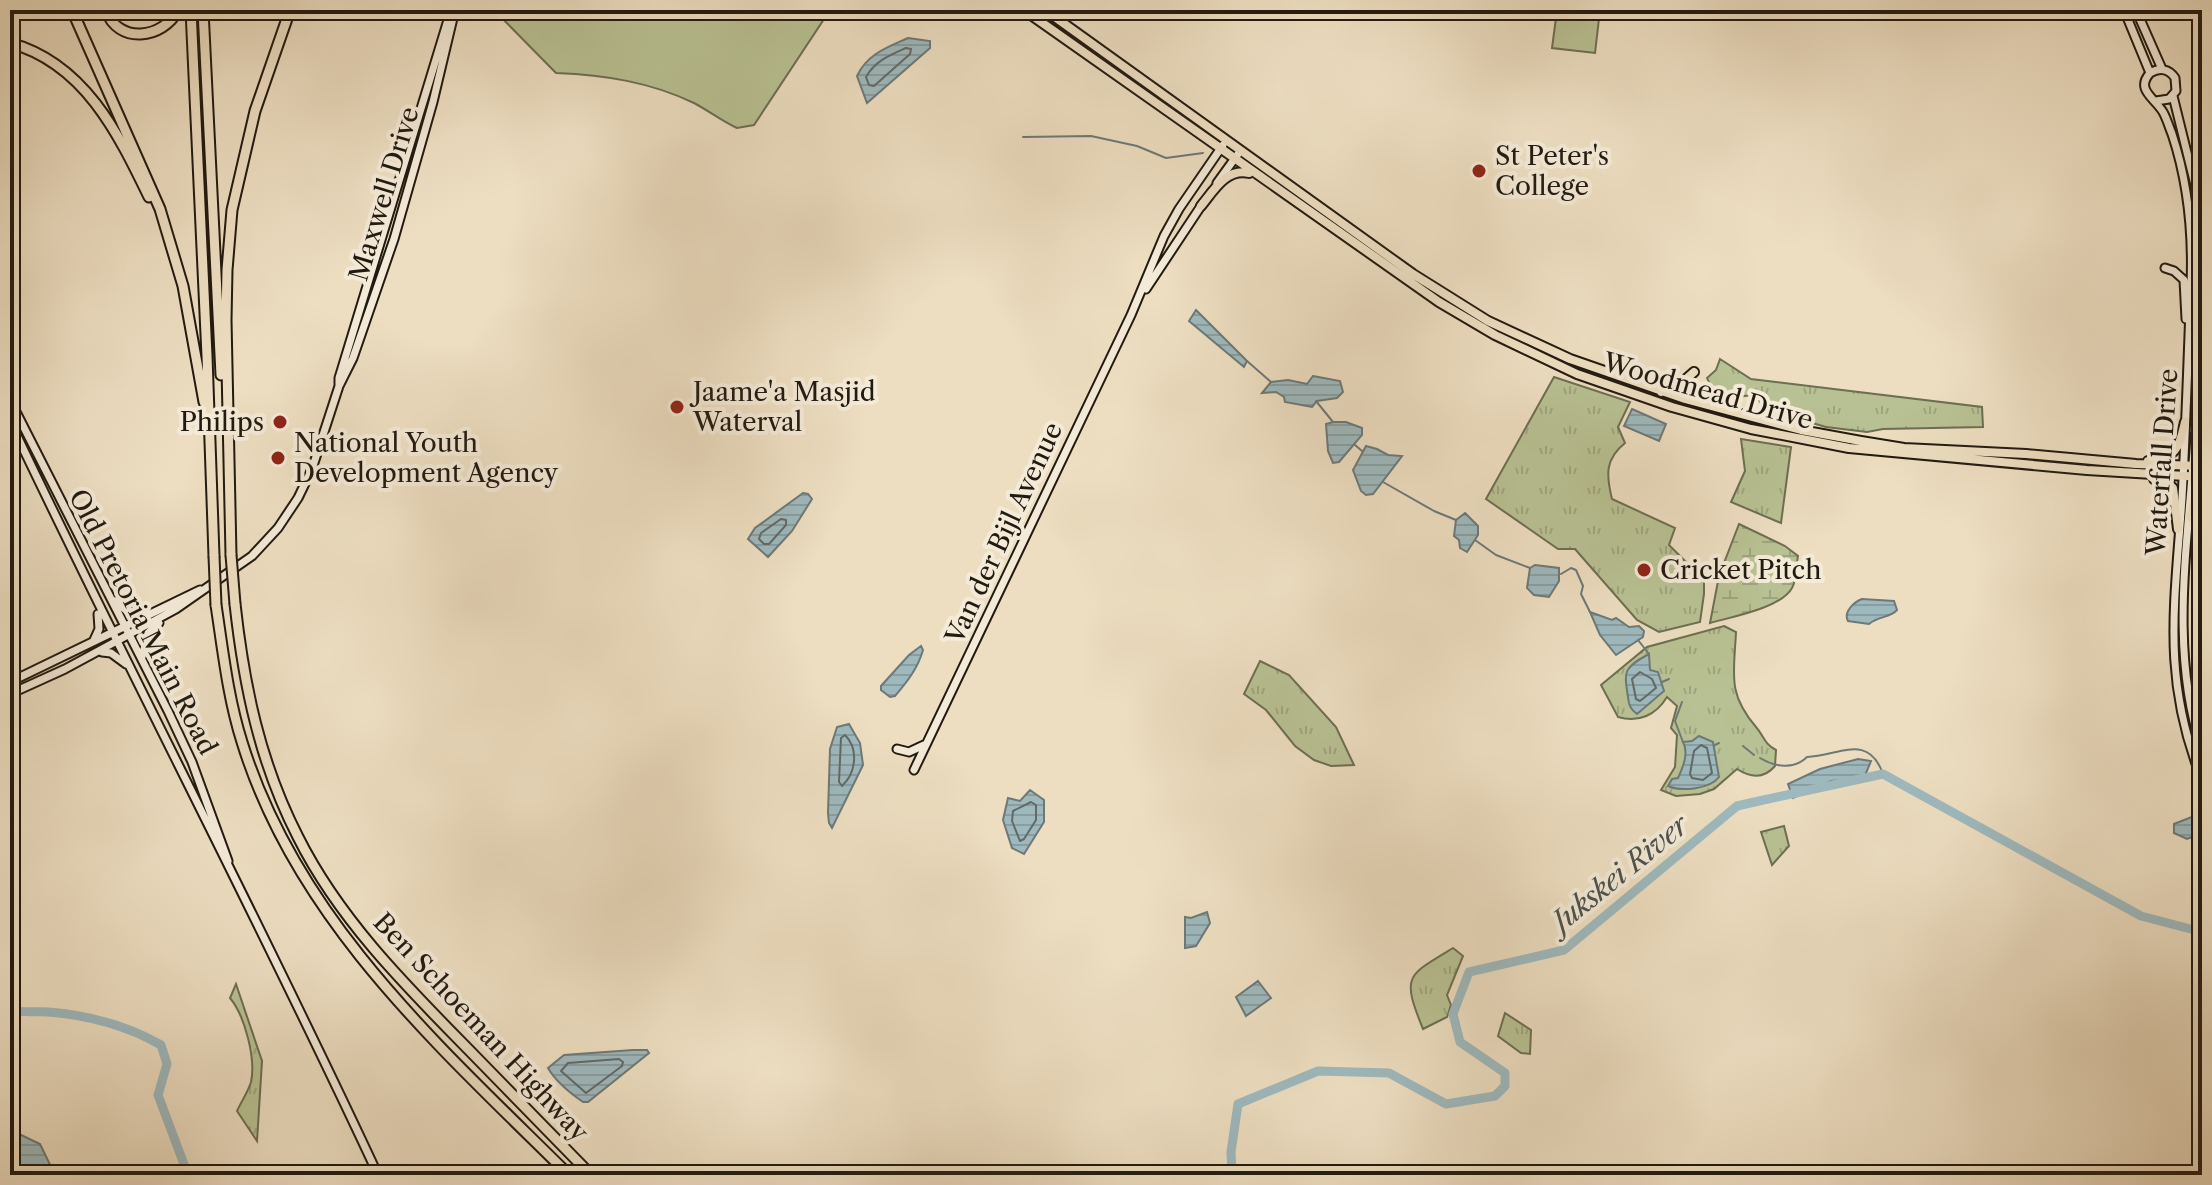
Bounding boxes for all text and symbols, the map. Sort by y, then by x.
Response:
street label: Maxwell Drive [342,103,426,285]
place label: St Peter's College [1495,140,1609,202]
marker: St Peter's College [1470,162,1488,180]
street label: Woodmead Drive [1598,345,1817,436]
street label: Waterfall Drive [2139,367,2185,558]
place label: Jaame'a Masjid Waterval [689,376,876,438]
marker: Jaame'a Masjid Waterval [668,398,686,416]
place label: Philips [180,406,264,438]
marker: Philips [271,413,289,431]
street label: Van der Bijl Avenue [938,417,1069,650]
place label: National Youth Development Agency [294,427,559,489]
marker: National Youth Development Agency [269,449,287,467]
street label: Old Pretoria Main Road [62,484,224,760]
place label: Cricket Pitch [1660,554,1821,586]
marker: Cricket Pitch [1635,561,1653,579]
water label: Jukskei River [1539,806,1697,943]
street label: Ben Schoeman Highway [367,906,596,1148]

